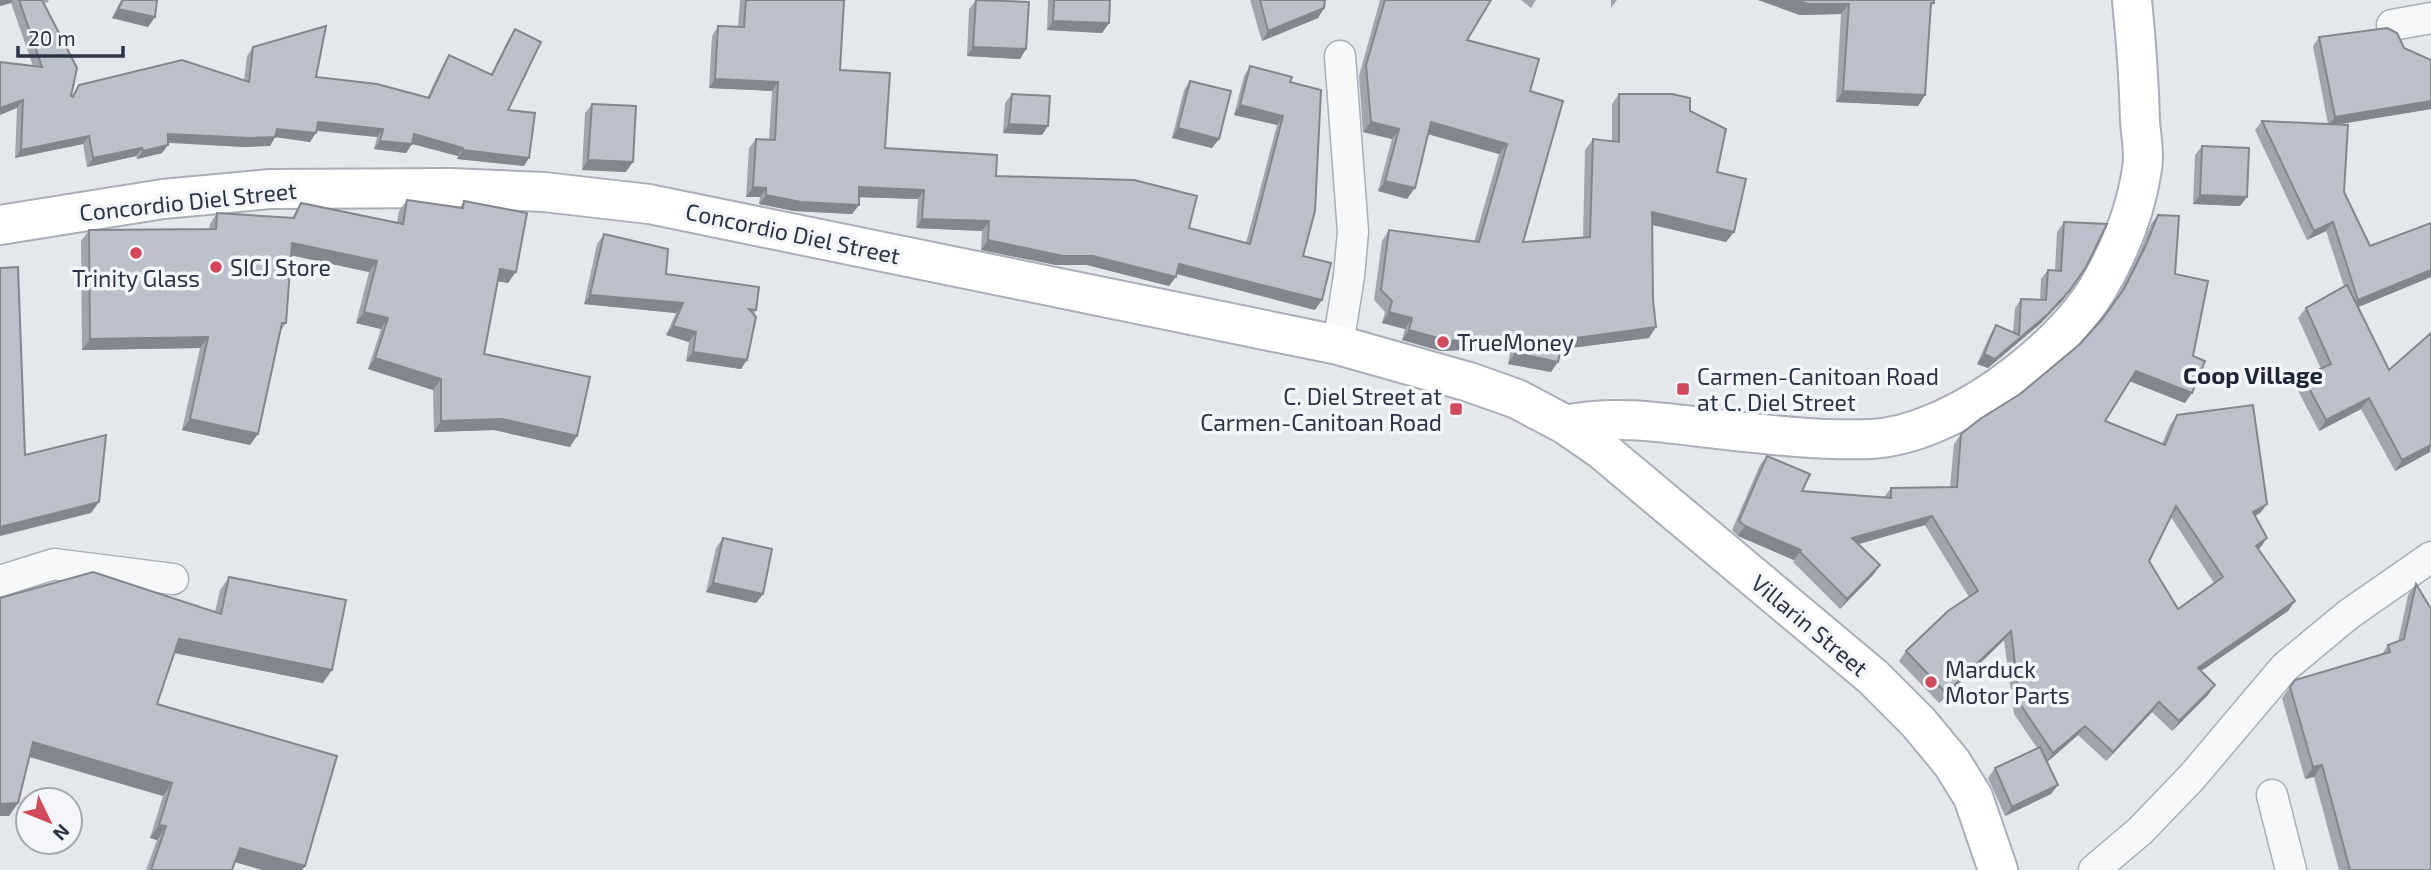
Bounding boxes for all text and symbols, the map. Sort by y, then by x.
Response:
scale bar [18,14,122,58]
text: 20 m [28,25,76,50]
street label: Concordio Diel Street [78,176,298,226]
street label: Concordio Diel Street [683,197,903,269]
marker: Trinity Glass [128,245,144,261]
place label: SICJ Store [230,253,331,281]
marker: SICJ Store [208,259,224,275]
place label: Trinity Glass [72,264,200,292]
place label: TrueMoney [1457,328,1574,356]
marker: TrueMoney [1435,334,1451,350]
district label: Coop Village [2183,360,2323,389]
place label: Carmen-Canitoan Road at C. Diel Street [1697,362,1939,416]
marker: Carmen-Canitoan Road at C. Diel Street [1675,381,1691,397]
place label: C. Diel Street at Carmen-Canitoan Road [1200,382,1442,436]
marker: C. Diel Street at Carmen-Canitoan Road [1448,401,1464,417]
street label: Villarin Street [1746,568,1874,682]
place label: Marduck Motor Parts [1945,655,2070,709]
marker: Marduck Motor Parts [1923,674,1939,690]
north arrow [14,786,84,856]
text: N [49,820,75,846]

